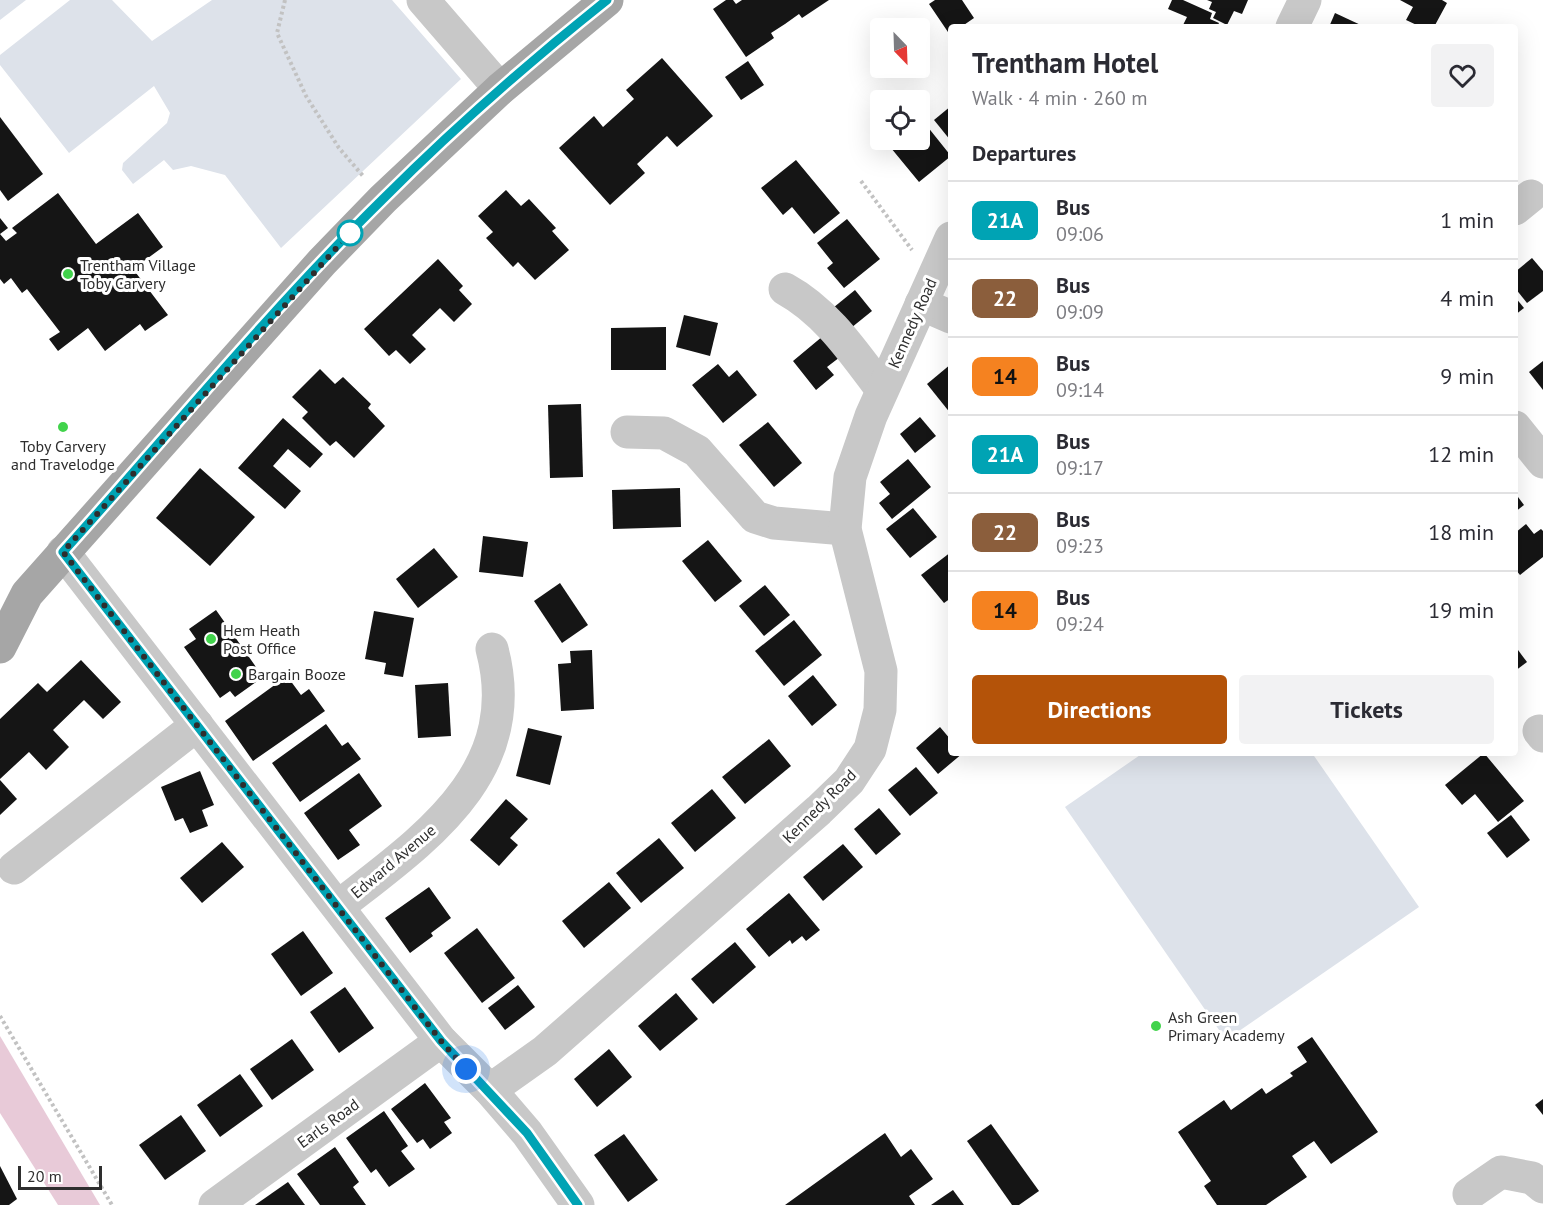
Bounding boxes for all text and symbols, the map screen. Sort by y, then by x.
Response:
north arrow [870,18,930,78]
map controls [870,18,930,150]
text: Trentham Hotel [972,44,1158,81]
button: heart [1431,44,1494,107]
text: Walk · 4 min · 260 m [972,85,1148,111]
button: locate [870,90,930,150]
text: Departures [972,139,1076,167]
text: Bus [1056,193,1090,221]
text: 1 min [1440,206,1494,234]
text: 21A [987,207,1023,234]
unlabelled marker [337,220,363,246]
text: 09:06 [1056,221,1104,247]
place label: Trentham Village Toby Carvery [80,255,196,293]
marker: Trentham Village Toby Carvery [61,267,75,281]
text: Bus [1056,271,1090,299]
street label: Kennedy Road [883,275,941,371]
text: 4 min [1440,284,1494,312]
text: 22 [993,285,1017,312]
text: 09:09 [1056,299,1104,325]
text: Bus [1056,349,1090,377]
text: 9 min [1440,362,1494,390]
text: 14 [993,363,1017,390]
text: 09:14 [1056,377,1104,403]
marker: Toby Carvery and Travelodge [56,420,70,434]
text: Bus [1056,427,1090,455]
place label: Toby Carvery and Travelodge [11,436,115,474]
text: 12 min [1428,440,1494,468]
text: 21A [987,441,1023,468]
text: 09:17 [1056,455,1104,481]
text: Bus [1056,505,1090,533]
text: 18 min [1428,518,1494,546]
text: 22 [993,519,1017,546]
text: 09:23 [1056,533,1104,559]
text: Bus [1056,583,1090,611]
text: 19 min [1428,596,1494,624]
text: 14 [993,597,1017,624]
text: 09:24 [1056,611,1104,637]
place label: Hem Heath Post Office [223,620,300,658]
marker: Hem Heath Post Office [204,632,218,646]
place label: Bargain Booze [248,664,346,684]
marker: Bargain Booze [229,667,243,681]
button: Directions [972,675,1227,744]
button: Tickets [1239,675,1494,744]
street label: Kennedy Road [778,765,860,847]
street label: Edward Avenue [346,820,440,902]
place label: Ash Green Primary Academy [1168,1007,1285,1045]
marker: Ash Green Primary Academy [1149,1019,1163,1033]
your location [451,1054,481,1084]
street label: Earls Road [293,1094,363,1152]
scale bar [18,1163,102,1190]
text: 20 m [27,1166,62,1186]

